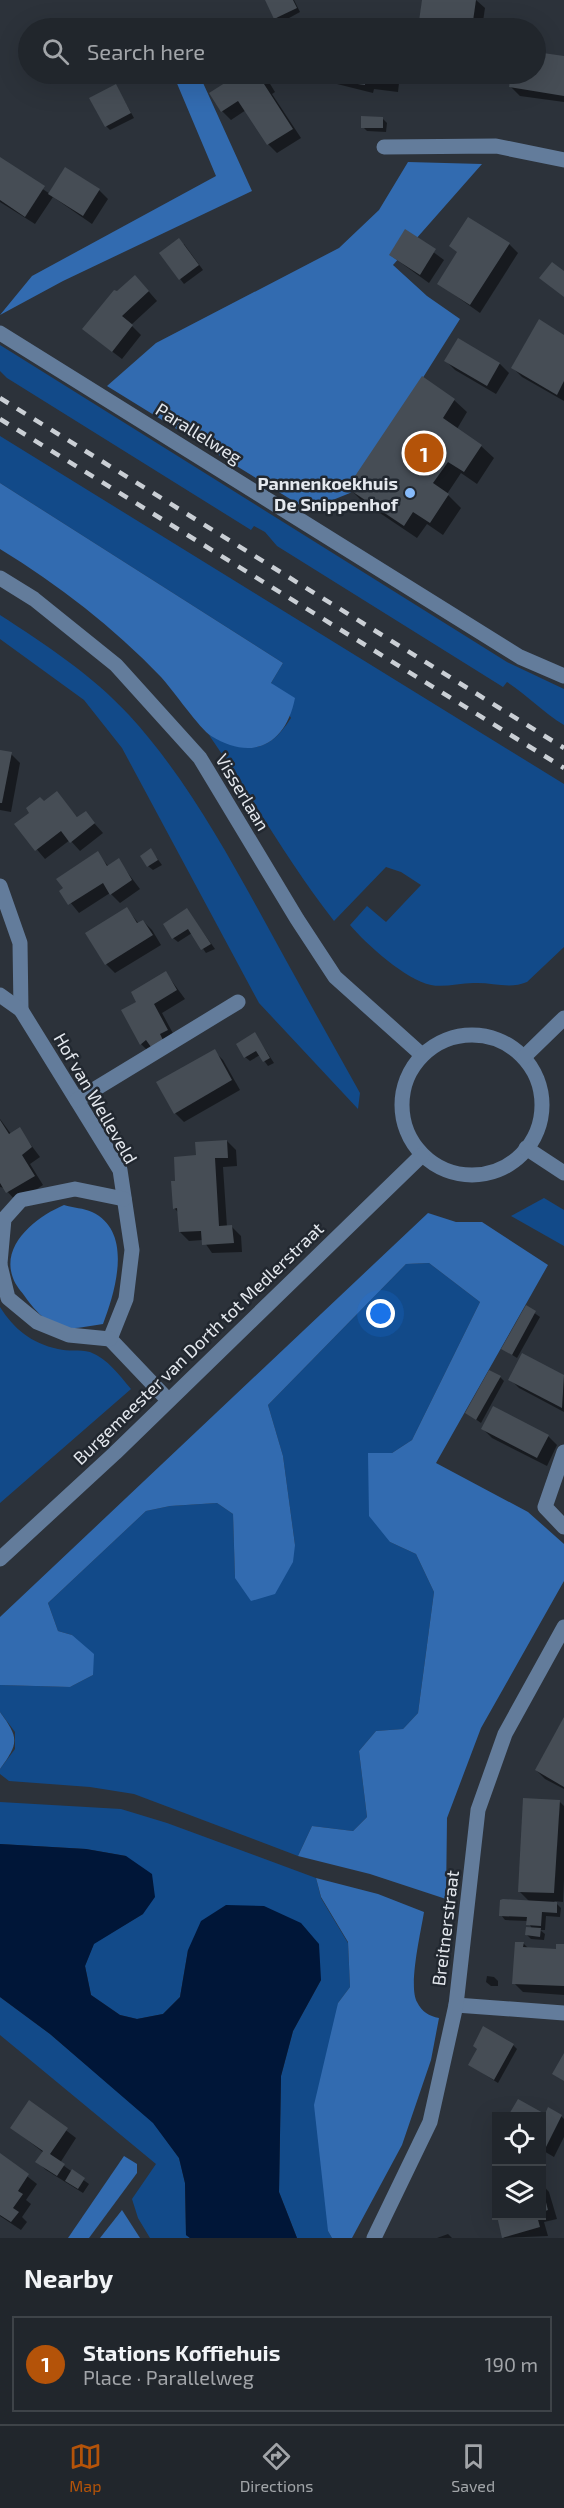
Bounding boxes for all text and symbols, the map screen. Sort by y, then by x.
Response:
search box [18,18,546,84]
icon: search [39,35,72,68]
text: Search here [87,38,205,64]
street label: Parallelweg [152,398,246,468]
pin: 1 [404,430,444,476]
place label: Pannenkoekhuis De Snippenhof [258,472,399,515]
marker: Pannenkoekhuis De Snippenhof [403,486,417,500]
street label: Visserlaan [211,749,275,835]
street label: Hof van Welleveld [50,1029,142,1167]
street label: Burgemeester van Dorth tot Medlerstraat [68,1217,328,1469]
your location [366,1299,395,1328]
street label: Breitnerstraat [427,1869,463,1987]
map controls [492,2112,546,2220]
button: locate [492,2112,546,2166]
button: layers [492,2166,546,2220]
text: Nearby [24,2262,113,2293]
text: Stations Koffiehuis [83,2339,280,2365]
text: 1 [41,2352,50,2376]
text: 190 m [485,2352,538,2376]
text: Place · Parallelweg [83,2365,254,2389]
tab: Map [69,2440,102,2495]
tab: Directions [240,2440,313,2495]
tab: Saved [451,2440,495,2495]

